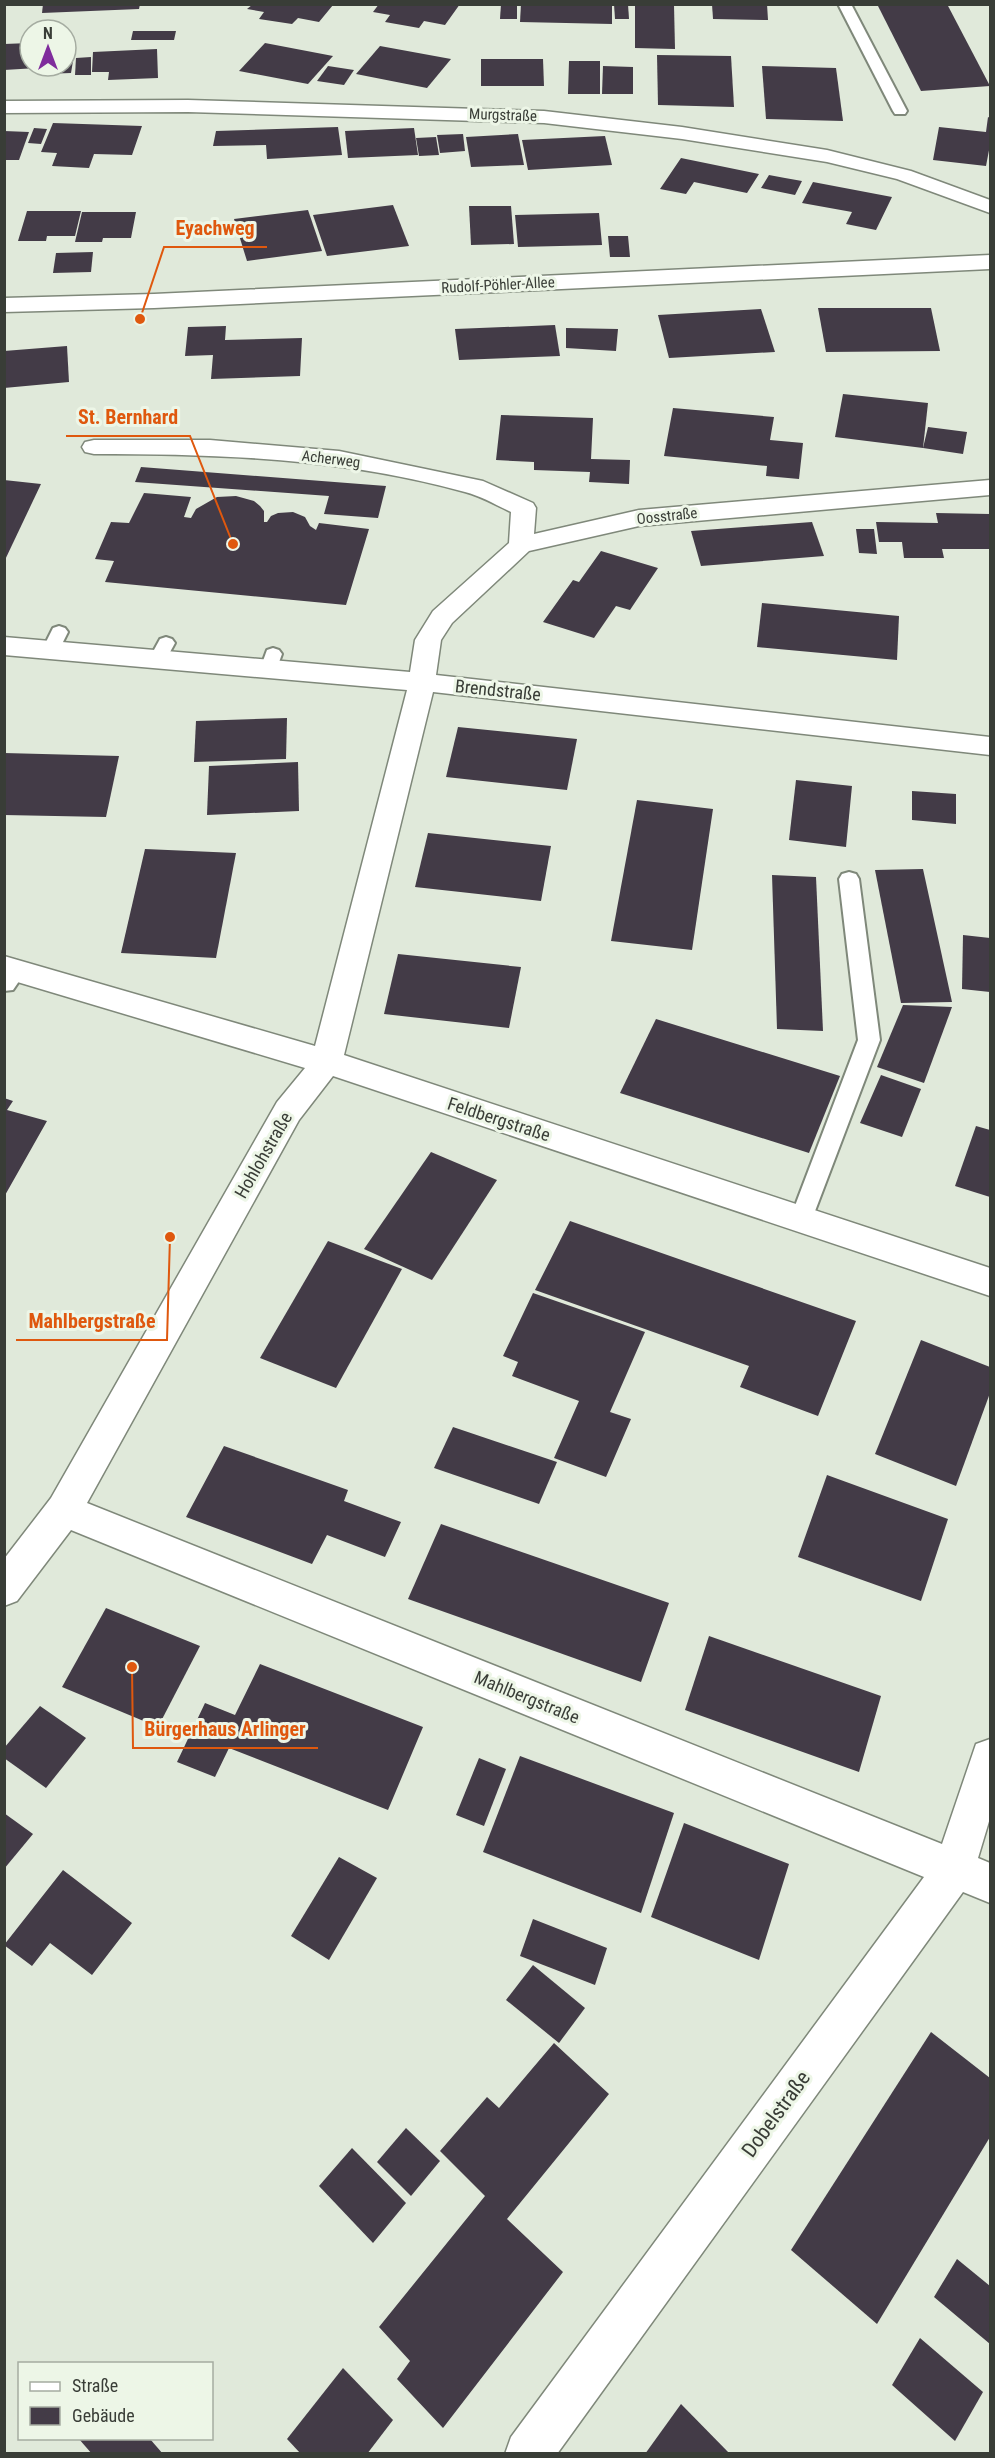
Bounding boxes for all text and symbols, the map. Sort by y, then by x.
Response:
north arrow [18,18,78,78]
text: N [43,24,53,43]
street label: Murgstraße [469,105,537,125]
callout: Eyachweg [164,209,267,247]
text: Eyachweg [175,216,255,240]
street label: Rudolf-Pöhler-Allee [441,273,555,297]
callout: St. Bernhard [66,398,190,436]
text: St. Bernhard [78,405,178,429]
street label: Acherweg [301,446,361,472]
street label: Oosstraße [636,504,698,528]
street label: Brendstraße [454,675,542,705]
street label: Feldbergstraße [445,1093,553,1145]
street label: Hohlohstraße [230,1108,296,1202]
callout: Mahlbergstraße [16,1302,167,1340]
text: Mahlbergstraße [28,1309,156,1333]
street label: Mahlbergstraße [471,1666,583,1728]
callout: Bürgerhaus Arlinger [133,1710,318,1748]
text: Bürgerhaus Arlinger [144,1717,306,1741]
street label: Dobelstraße [737,2066,815,2162]
legend [18,2362,213,2440]
text: Straße [72,2375,118,2396]
text: Gebäude [72,2405,135,2426]

